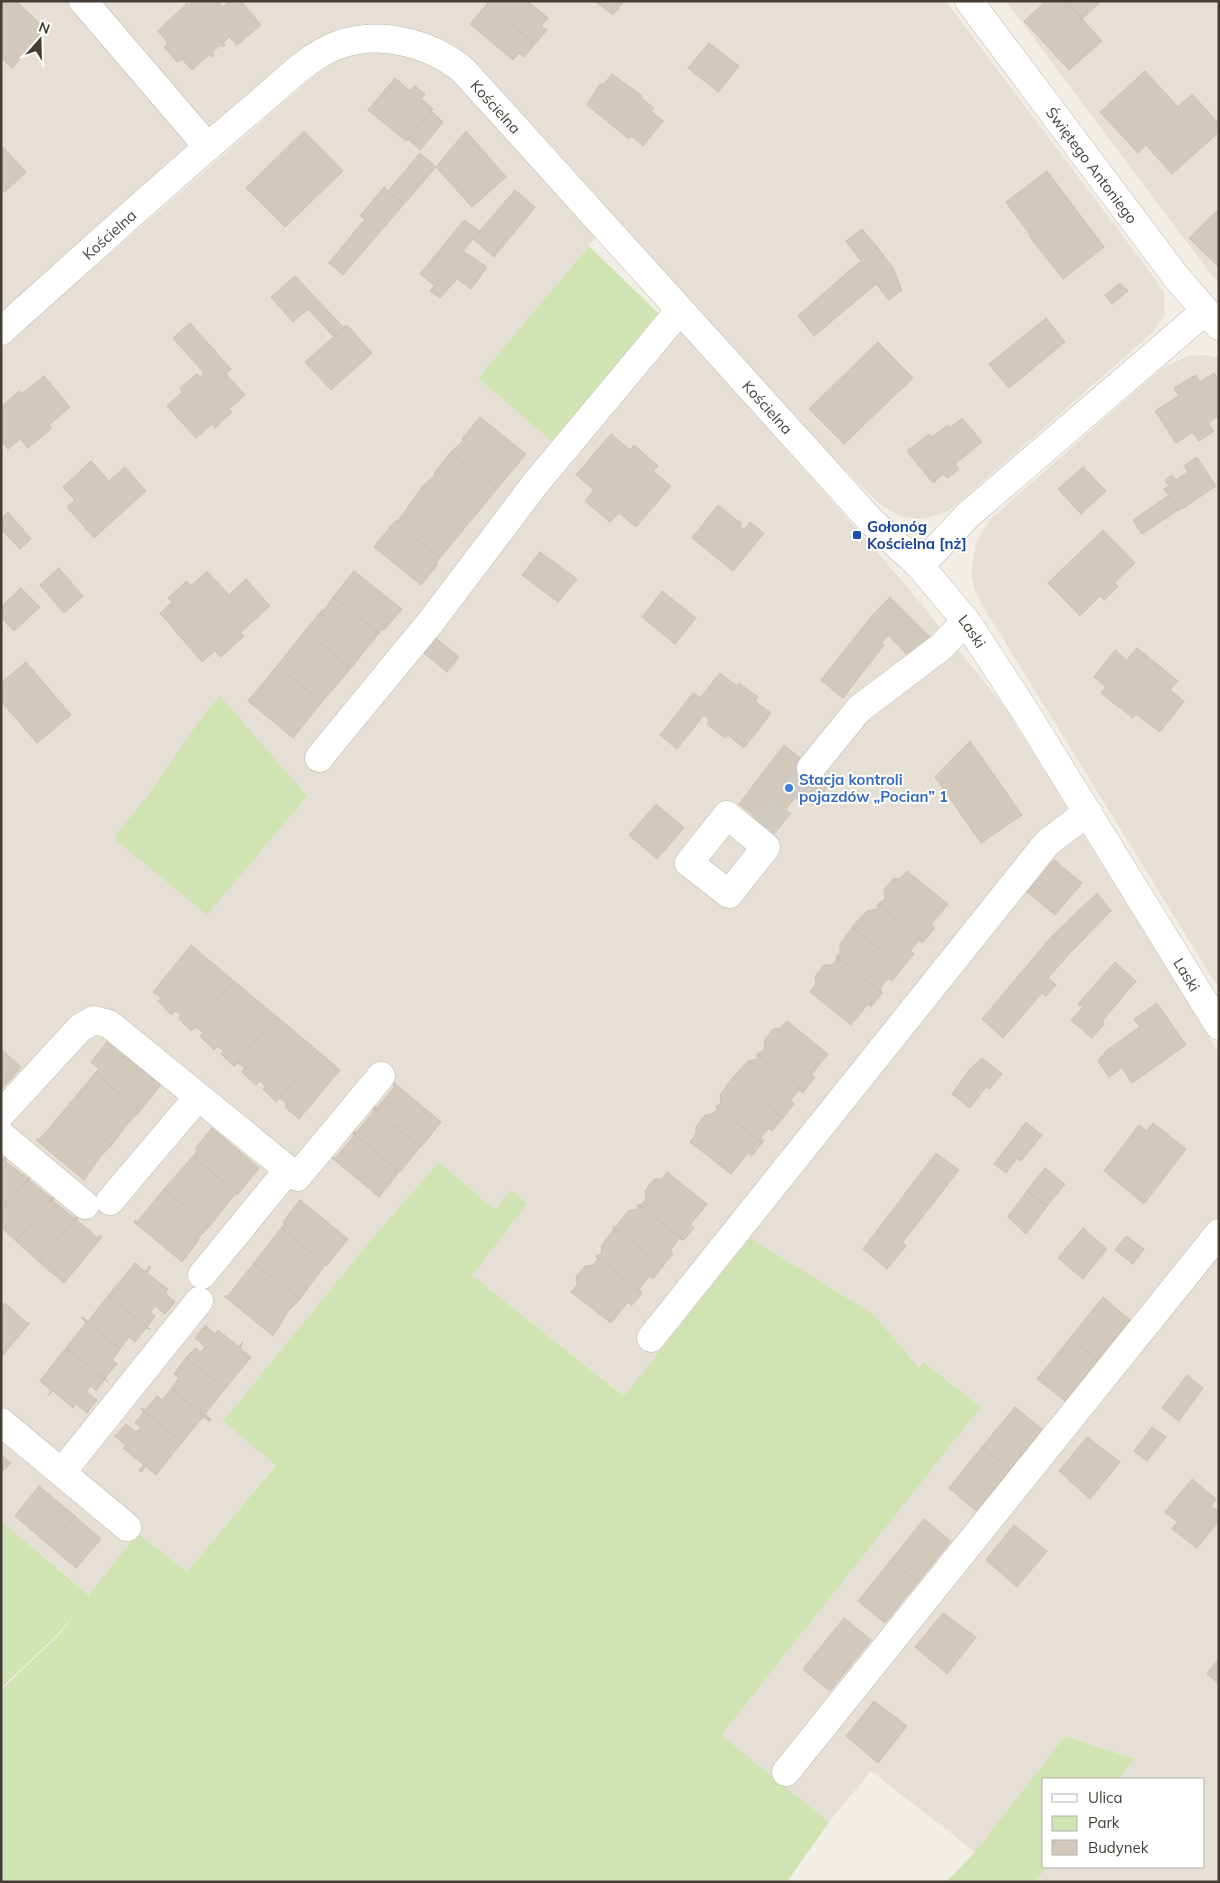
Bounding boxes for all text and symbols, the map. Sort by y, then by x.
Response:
north arrow [15,15,65,65]
text: N [36,18,52,38]
street label: Kościelna [467,76,525,137]
street label: Świętego Antoniego [1042,103,1142,227]
street label: Kościelna [78,205,140,263]
street label: Kościelna [739,376,797,438]
place label: Gołonóg Kościelna [nż] [867,517,967,553]
marker: Gołonóg Kościelna [nż] [851,529,863,541]
street label: Laski [955,610,990,651]
place label: Stacja kontroli pojazdów „Pocian” 1 [799,770,948,806]
marker: Stacja kontroli pojazdów „Pocian” 1 [783,782,795,794]
street label: Laski [1170,954,1205,995]
legend [1042,1778,1205,1868]
text: Ulica [1088,1788,1122,1807]
text: Park [1088,1813,1120,1832]
text: Budynek [1088,1838,1149,1857]

